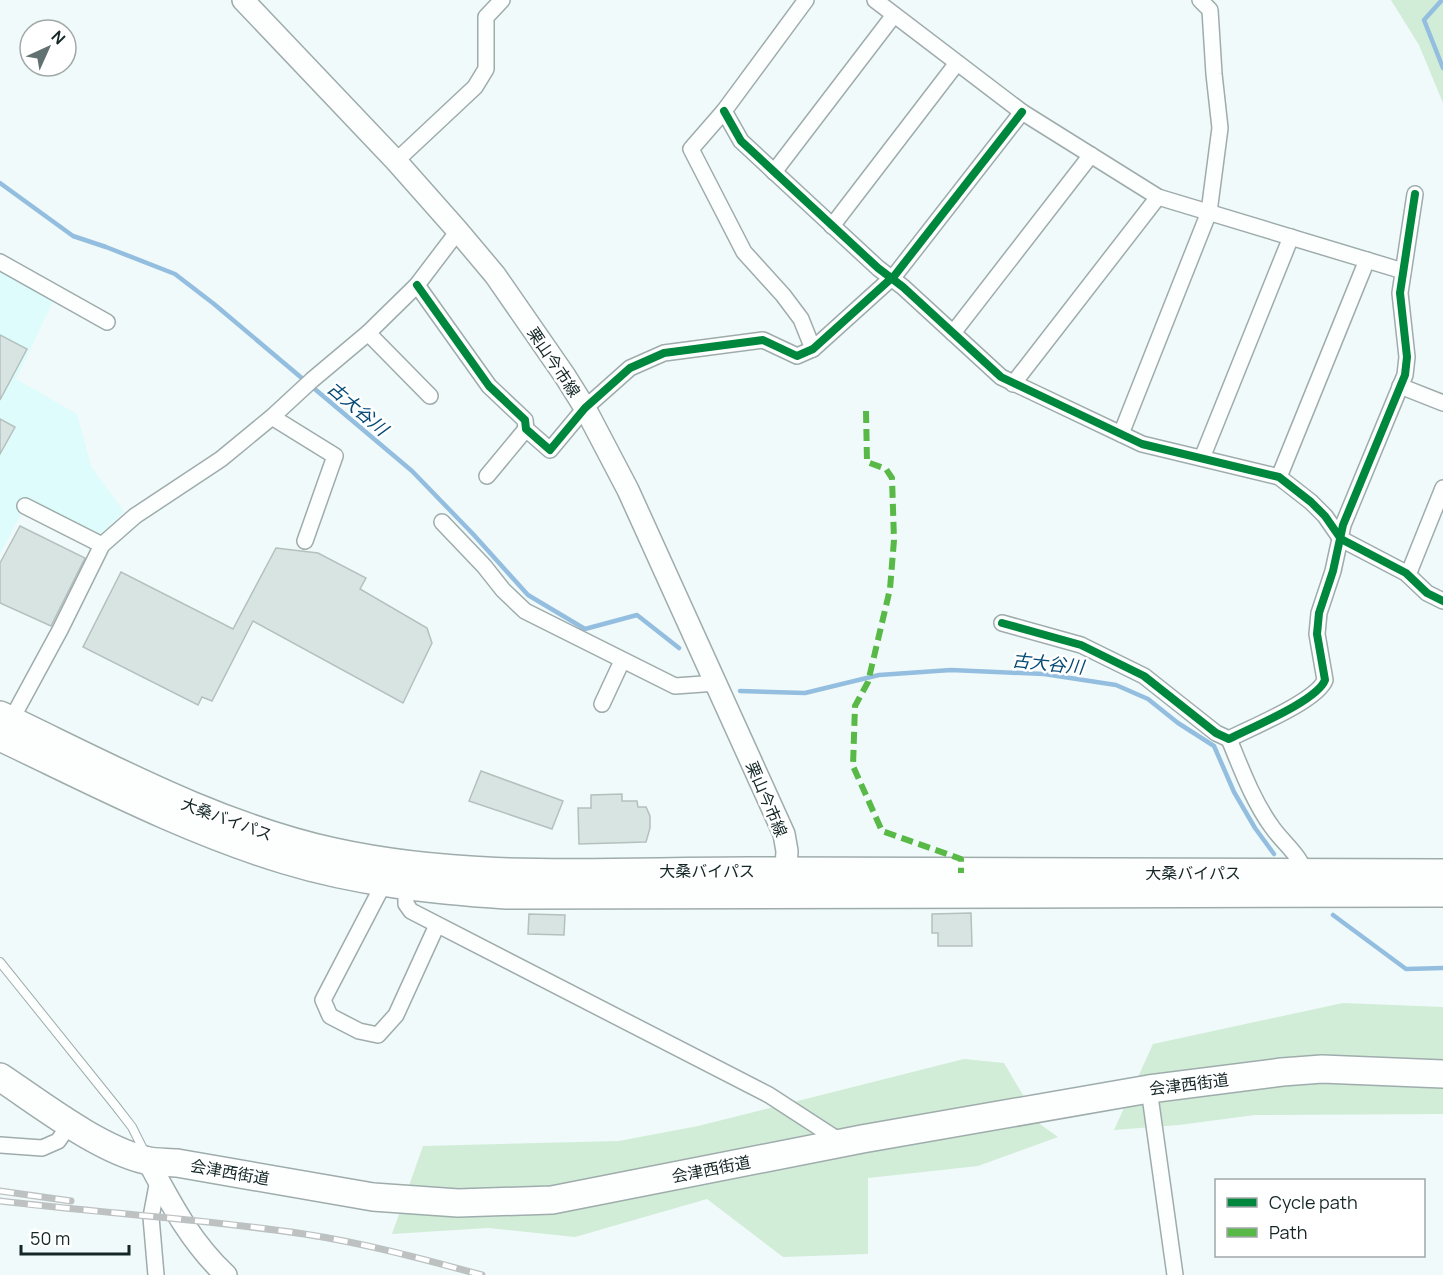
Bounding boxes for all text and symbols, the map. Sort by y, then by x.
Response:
north arrow [18,18,78,78]
text: N [47,26,70,49]
street label: 栗山今市線 [523,323,585,401]
water label: 古大谷川 [323,376,395,442]
water label: 古大谷川 [1011,647,1087,679]
street label: 栗山今市線 [741,758,793,840]
street label: 大桑バイパス [178,792,276,846]
street label: 大桑バイパス [659,860,755,882]
street label: 大桑バイパス [1145,862,1241,884]
street label: 会津西街道 [1148,1068,1230,1100]
street label: 会津西街道 [670,1151,752,1187]
street label: 会津西街道 [189,1154,271,1190]
legend [1215,1179,1425,1257]
text: Cycle path [1269,1190,1358,1214]
scale bar [21,1218,129,1256]
text: Path [1269,1220,1307,1244]
text: 50 m [30,1226,70,1250]

